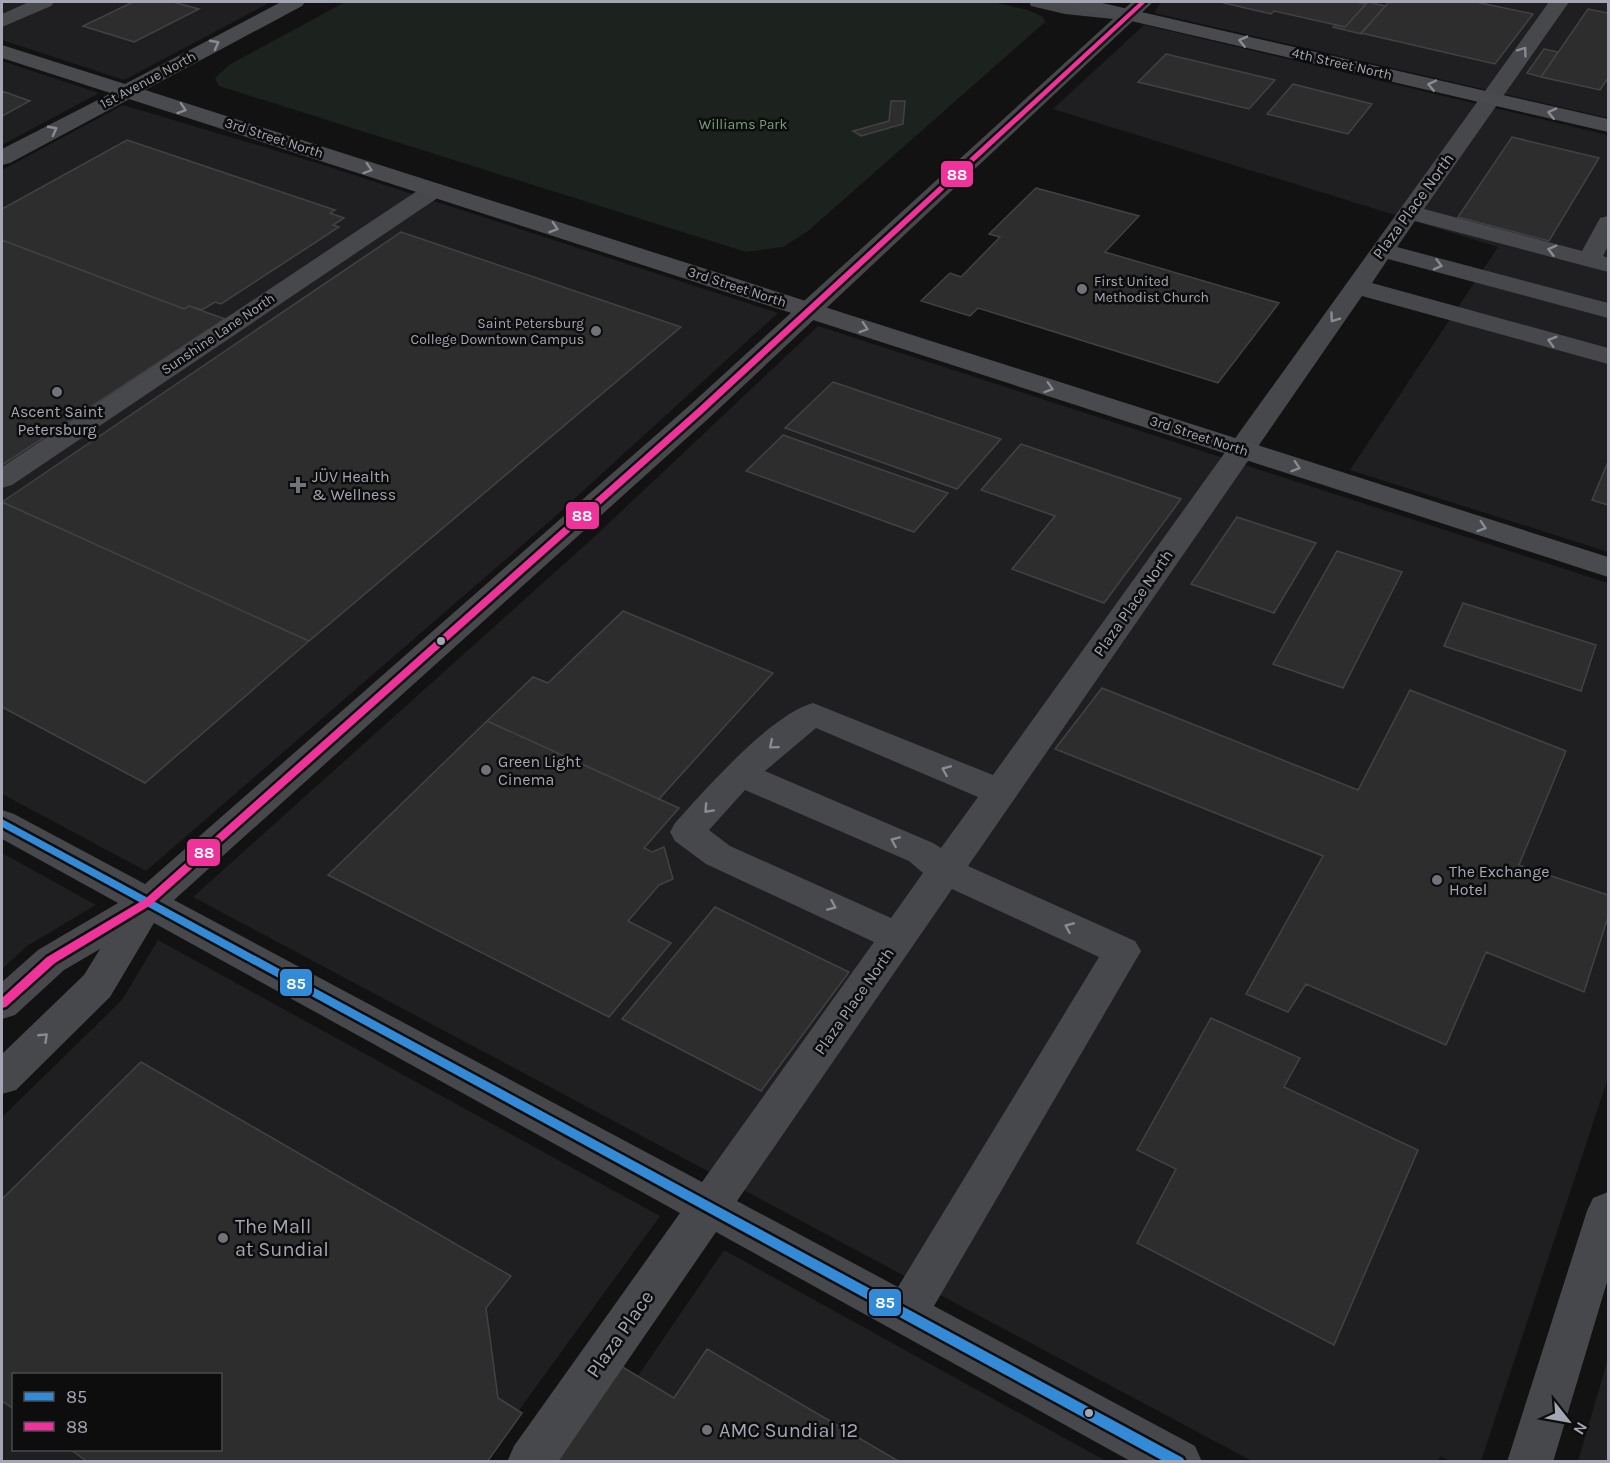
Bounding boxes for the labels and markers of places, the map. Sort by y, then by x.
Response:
place label: First United Methodist Church [1094,273,1209,306]
marker: First United Methodist Church [1075,282,1089,296]
place label: Saint Petersburg College Downtown Campus [411,315,584,348]
marker: Saint Petersburg College Downtown Campus [589,324,603,338]
marker: Ascent Saint Petersburg [50,385,64,399]
place label: Ascent Saint Petersburg [11,402,103,439]
place label: JÜV Health & Wellness [312,467,396,504]
marker: JÜV Health & Wellness [289,476,307,494]
unlabelled marker [435,635,447,647]
place label: Green Light Cinema [498,752,581,789]
marker: Green Light Cinema [479,763,493,777]
place label: The Exchange Hotel [1449,862,1549,899]
marker: The Exchange Hotel [1430,873,1444,887]
place label: The Mall at Sundial [235,1215,329,1261]
marker: The Mall at Sundial [216,1231,230,1245]
unlabelled marker [1083,1407,1095,1419]
place label: AMC Sundial 12 [719,1419,858,1442]
marker: AMC Sundial 12 [700,1423,714,1437]

